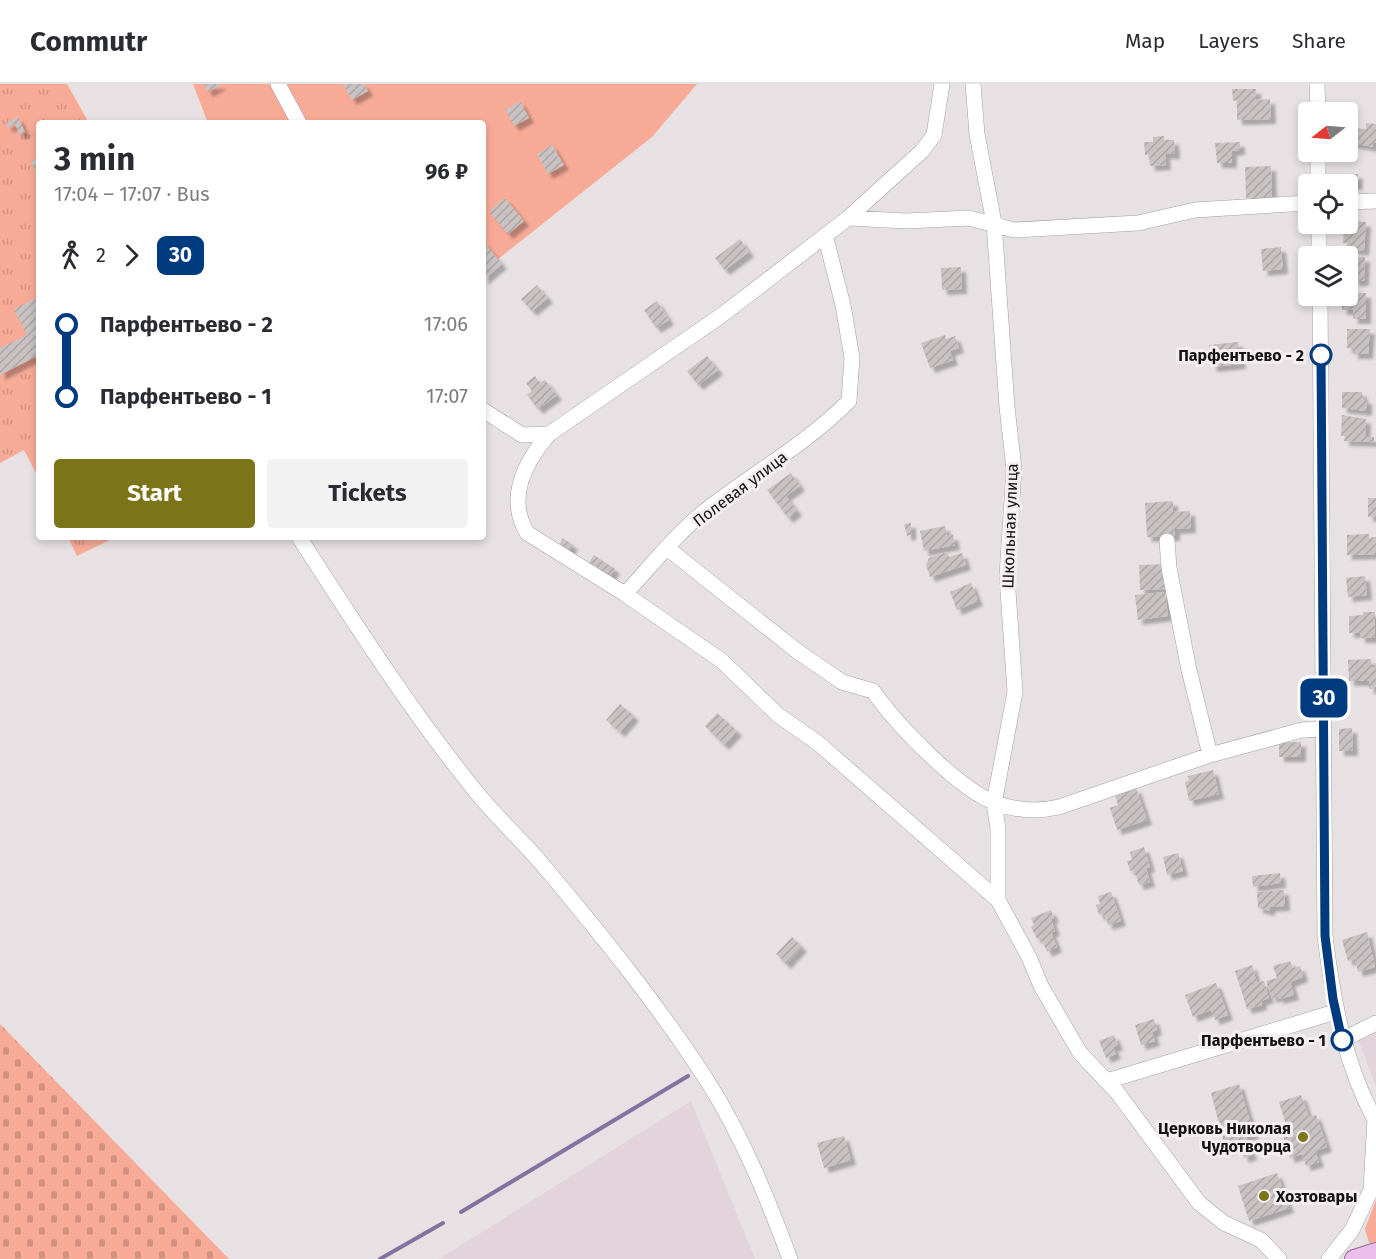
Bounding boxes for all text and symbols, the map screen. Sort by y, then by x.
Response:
text: Commutr [30,25,147,58]
text: Map [1125,28,1165,54]
text: Layers [1198,28,1259,54]
text: Share [1292,28,1346,54]
north arrow [1298,102,1358,162]
map controls [1298,102,1358,306]
text: 3 min [54,139,135,179]
text: 96 ₽ [425,158,468,185]
button: locate [1298,174,1358,234]
text: 17:04 – 17:07 · Bus [54,182,210,206]
icon: walk [54,239,87,272]
icon: forward [115,239,148,272]
text: 30 [169,242,192,268]
text: 2 [96,243,106,267]
button: layers [1298,246,1358,306]
text: Парфентьево - 2 [100,311,273,338]
text: 17:06 [424,312,468,336]
marker: Парфентьево - 2 [1310,344,1332,366]
place label: Парфентьево - 2 [1178,346,1304,365]
text: Парфентьево - 1 [100,383,272,410]
text: 17:07 [426,384,468,408]
street label: Полевая улица [689,447,791,531]
button: Start [54,459,255,528]
button: Tickets [267,459,468,528]
street label: Школьная улица [998,463,1022,589]
line badge: 30 [1297,678,1351,718]
text: 30 [1312,685,1336,711]
marker: Парфентьево - 1 [1331,1029,1353,1051]
place label: Парфентьево - 1 [1201,1031,1326,1050]
place label: Церковь Николая Чудотворца [1158,1119,1291,1156]
marker: Церковь Николая Чудотворца [1296,1130,1310,1144]
place label: Хозтовары [1275,1187,1357,1206]
marker: Хозтовары [1257,1189,1271,1203]

